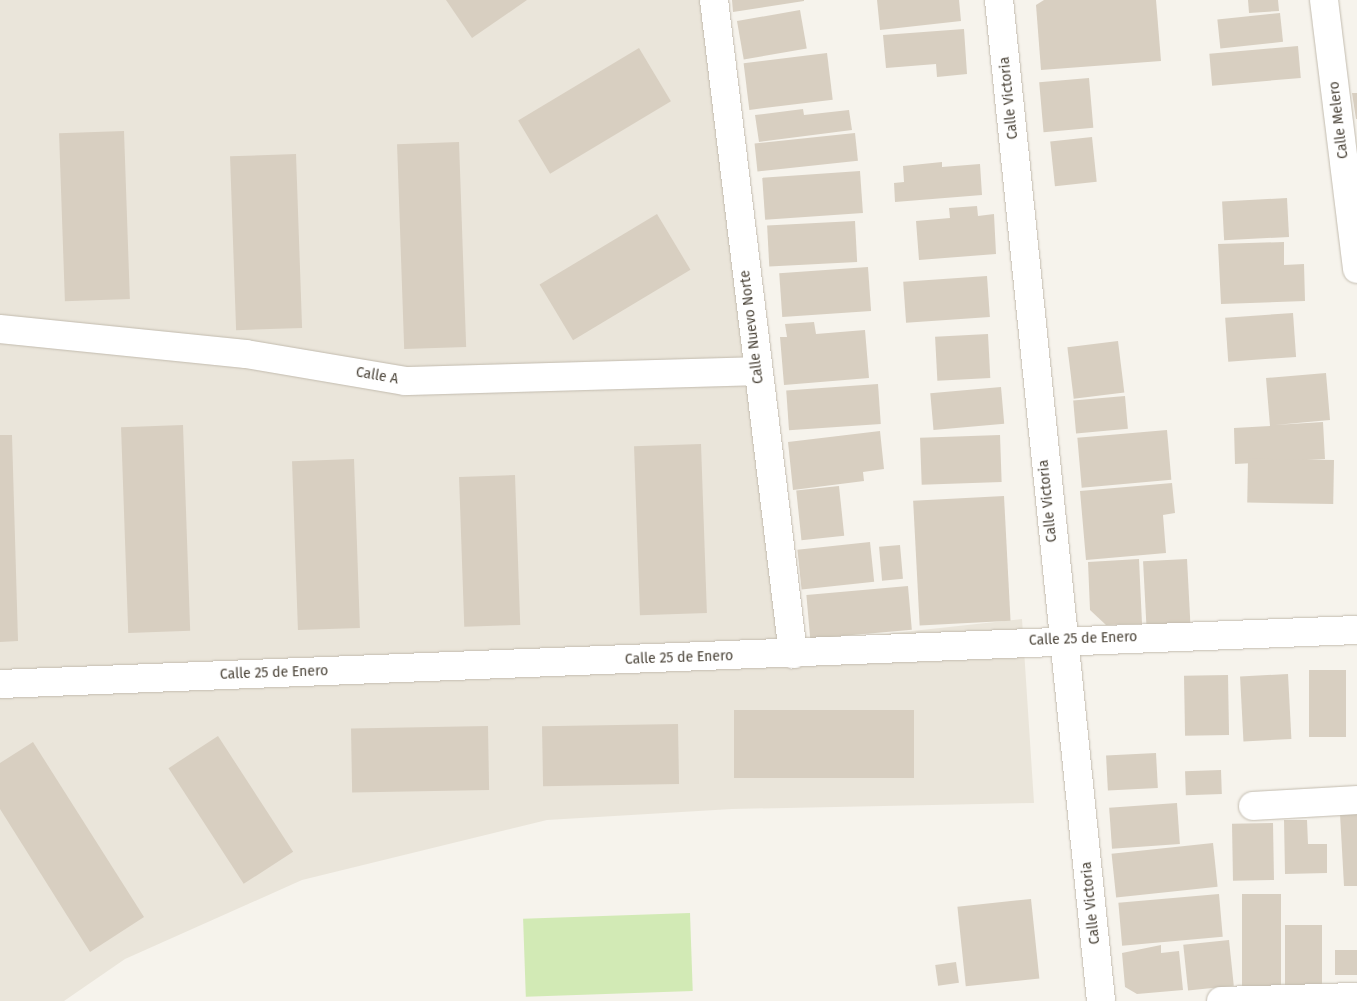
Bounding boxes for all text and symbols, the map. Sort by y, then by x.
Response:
street label: Calle Victoria [996,56,1022,140]
street label: Calle Melero [1326,80,1352,160]
street label: Calle Nuevo Norte [737,269,767,385]
street label: Calle A [355,364,399,388]
street label: Calle Victoria [1035,459,1061,543]
street label: Calle 25 de Enero [1029,629,1137,649]
street label: Calle 25 de Enero [625,648,733,668]
street label: Calle 25 de Enero [220,663,328,683]
street label: Calle Victoria [1078,861,1104,945]

